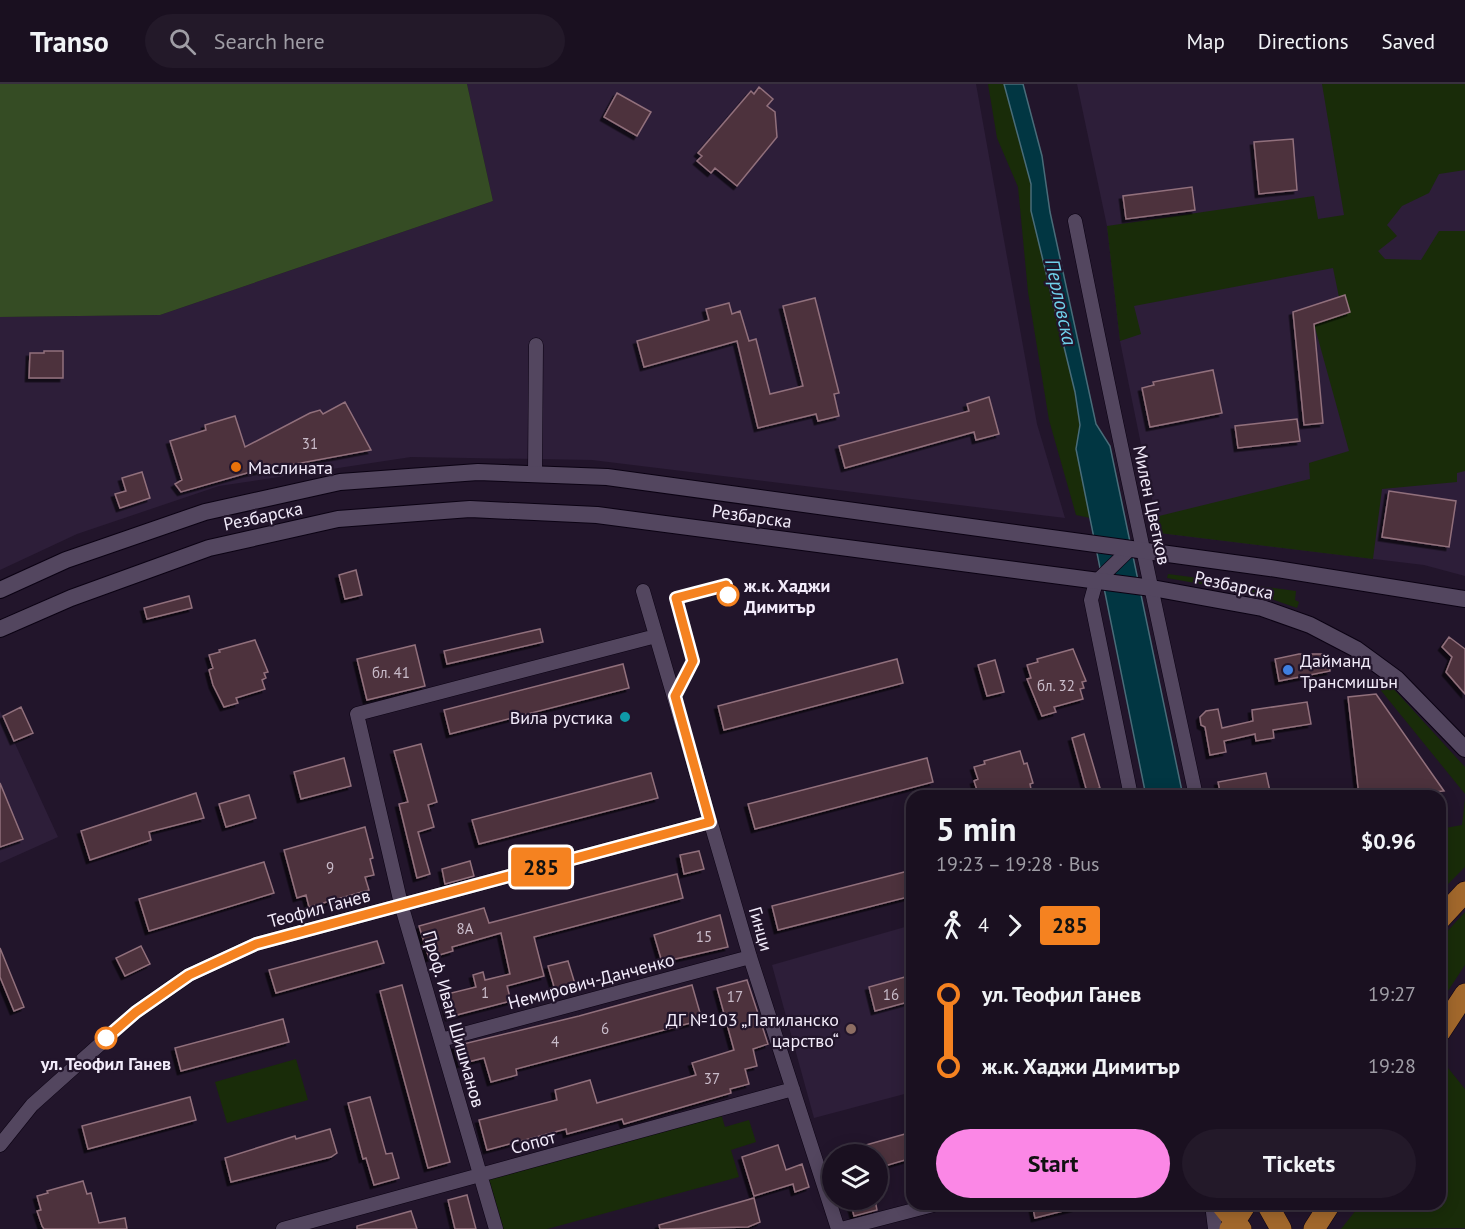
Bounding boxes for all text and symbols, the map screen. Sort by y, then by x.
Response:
search box [145,14,565,68]
text: Transo [30,23,109,60]
icon: search [166,25,199,58]
text: Search here [214,27,325,55]
text: Map [1186,28,1225,55]
text: Directions [1258,28,1349,55]
text: Saved [1382,28,1435,55]
water label: Перловска [1039,257,1083,348]
house number: 31 [302,434,318,453]
street label: Милен Цветков [1128,443,1176,567]
place label: Маслината [248,456,333,479]
marker: Маслината [229,460,243,474]
street label: Резбарска [221,496,305,536]
street label: Резбарска [711,499,793,533]
street label: Резбарска [1192,565,1276,605]
place label: ж.к. Хаджи Димитър [743,574,830,618]
marker: ж.к. Хаджи Димитър [717,584,739,606]
place label: Дайманд Трансмишън [1300,649,1398,693]
house number: бл. 41 [372,663,410,682]
marker: Дайманд Трансмишън [1281,663,1295,677]
house number: бл. 32 [1037,676,1075,695]
place label: Вила рустика [510,706,613,729]
marker: Вила рустика [618,710,632,724]
text: 5 min [936,807,1017,850]
text: $0.96 [1361,827,1416,855]
line badge: 285 [506,848,576,886]
text: 19:23 – 19:28 · Bus [936,851,1100,877]
text: 285 [523,854,559,881]
house number: 9 [326,858,334,877]
street label: Теофил Ганев [265,883,373,933]
street label: Гинци [744,904,778,954]
icon: walk [936,909,969,942]
icon: forward [998,909,1031,942]
text: 4 [978,912,989,938]
text: 285 [1052,912,1088,939]
house number: 8А [457,919,474,938]
house number: 15 [696,927,712,946]
street label: Проф. Иван Шишманов [418,928,490,1110]
street label: Немирович-Данченко [505,948,677,1014]
text: ул. Теофил Ганев [982,980,1141,1008]
text: 19:27 [1368,981,1416,1007]
house number: 1 [481,983,489,1002]
house number: 16 [883,985,899,1004]
house number: 17 [727,987,743,1006]
place label: ДГ №103 „Патиланско царство“ [666,1008,839,1052]
house number: 6 [601,1019,609,1038]
marker: ДГ №103 „Патиланско царство“ [844,1022,858,1036]
marker: ул. Теофил Ганев [95,1027,117,1049]
house number: 4 [551,1032,559,1051]
place label: ул. Теофил Ганев [40,1052,171,1075]
text: ж.к. Хаджи Димитър [982,1052,1180,1080]
text: 19:28 [1368,1053,1416,1079]
house number: 37 [704,1069,720,1088]
street label: Сопот [508,1125,559,1159]
button: Start [936,1129,1170,1198]
button: Tickets [1182,1129,1416,1198]
map controls [822,1144,888,1210]
button: layers [822,1144,888,1210]

